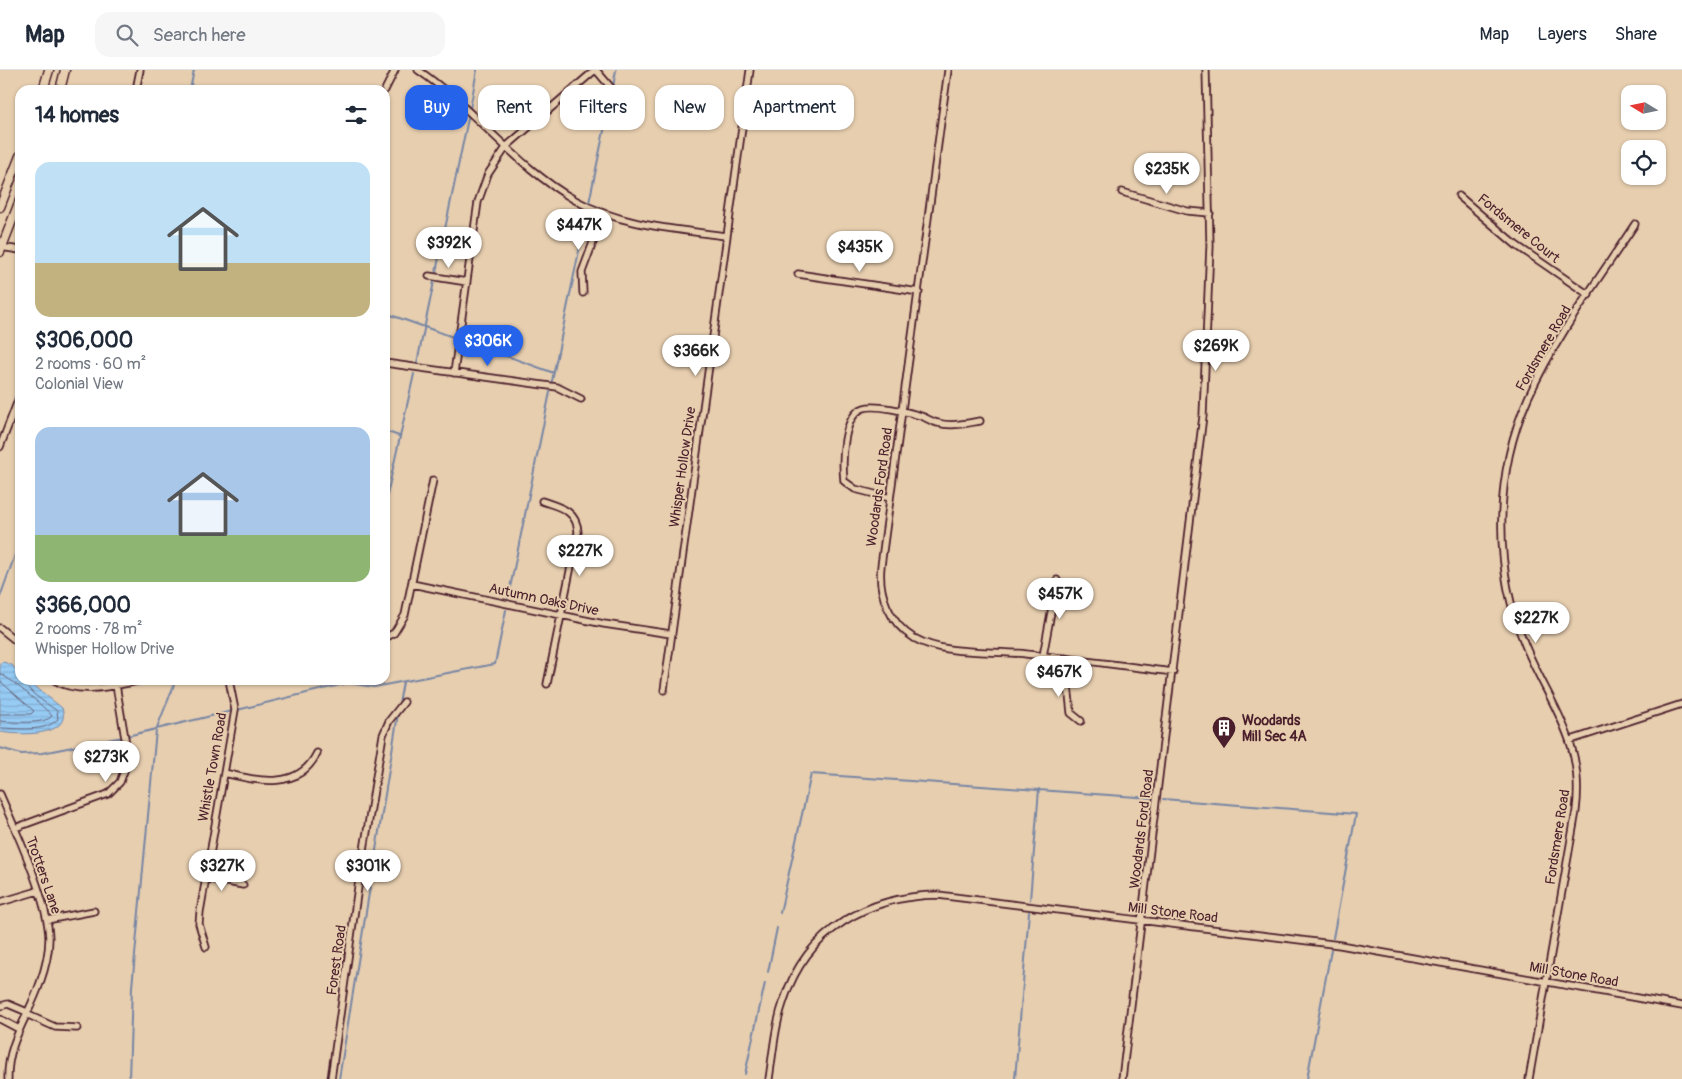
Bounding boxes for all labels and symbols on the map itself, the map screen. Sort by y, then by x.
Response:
north arrow [1621,85,1666,130]
pin: $235K [1132,152,1202,195]
street label: Fordsmere Court [1474,190,1564,267]
pin: $447K [544,208,614,251]
pin: $392K [414,226,484,269]
pin: $435K [825,230,895,273]
street label: Fordsmere Road [1512,302,1575,394]
pin: $306K [453,324,523,367]
pin: $269K [1181,330,1251,372]
pin: $366K [661,334,731,377]
street label: Whisper Hollow Drive [666,406,699,529]
street label: Woodards Ford Road [863,426,896,548]
pin: $227K [545,534,615,577]
pin: $457K [1025,578,1095,620]
street label: Autumn Oaks Drive [488,580,600,619]
pin: $227K [1501,602,1571,644]
pin: $467K [1024,656,1094,698]
street label: Whistle Town Road [195,711,230,823]
place label: Woodards Mill Sec 4A [1242,712,1307,745]
building icon: Woodards Mill Sec 4A [1211,715,1237,749]
pin: $273K [71,740,141,783]
street label: Woodards Ford Road [1126,768,1157,890]
street label: Fordsmere Road [1542,788,1573,886]
street label: Trotters Lane [22,834,65,916]
pin: $327K [187,850,257,892]
pin: $301K [333,850,403,892]
street label: Mill Stone Road [1127,899,1219,926]
street label: Forest Road [323,924,350,996]
street label: Mill Stone Road [1528,958,1620,991]

